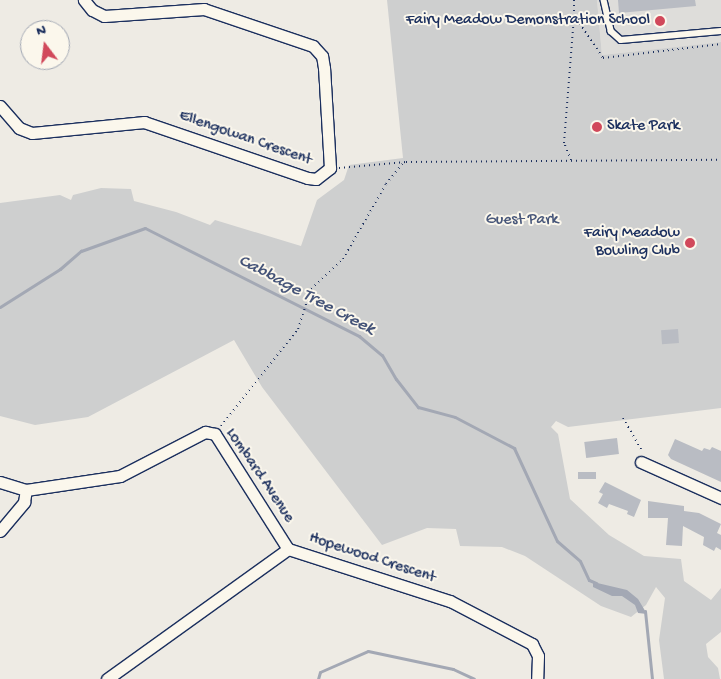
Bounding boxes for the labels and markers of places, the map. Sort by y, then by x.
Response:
place label: Fairy Meadow Demonstration School [406,11,650,31]
marker: Fairy Meadow Demonstration School [654,15,666,27]
place label: Skate Park [607,117,680,137]
marker: Skate Park [591,121,603,133]
place label: Fairy Meadow Bowling Club [584,224,680,262]
marker: Fairy Meadow Bowling Club [684,237,696,249]

